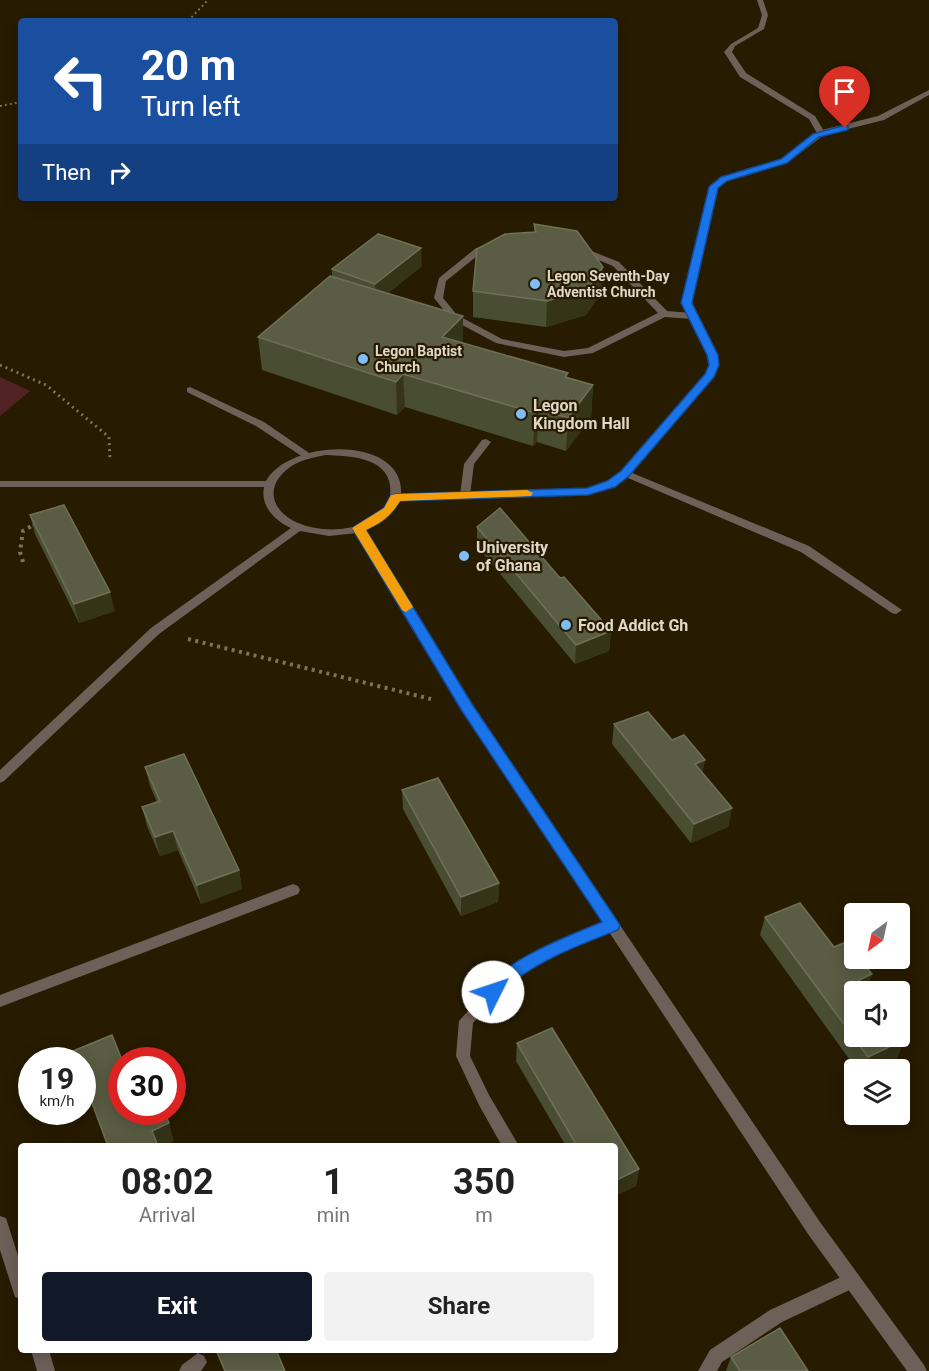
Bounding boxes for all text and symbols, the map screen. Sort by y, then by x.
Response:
text: 20 m [141,41,236,90]
icon: left [42,42,120,120]
pin [819,66,870,128]
icon: arrive [828,75,861,108]
text: Turn left [141,91,241,123]
icon: right [103,156,136,189]
text: Then [42,160,91,185]
place label: Legon Seventh-Day Adventist Church [547,268,670,300]
marker: Legon Seventh-Day Adventist Church [528,277,542,291]
place label: Legon Baptist Church [375,343,462,375]
marker: Legon Baptist Church [356,352,370,366]
place label: Legon Kingdom Hall [533,396,630,433]
marker: Legon Kingdom Hall [514,407,528,421]
place label: University of Ghana [476,538,549,575]
marker: University of Ghana [457,549,471,563]
place label: Food Addict Gh [578,616,688,635]
marker: Food Addict Gh [559,618,573,632]
north arrow [844,903,910,969]
map controls [844,903,910,1125]
position arrow [461,960,525,1024]
button: sound [844,981,910,1047]
speed limit sign: 30 [108,1047,186,1125]
button: layers [844,1059,910,1125]
text: 19 [40,1061,74,1096]
text: km/h [39,1092,75,1110]
text: 08:02 [121,1161,214,1203]
text: 1 [323,1161,344,1203]
text: 350 [453,1161,515,1203]
text: Arrival [139,1203,196,1227]
text: min [317,1203,350,1227]
text: m [475,1203,493,1227]
button: Exit [42,1272,312,1341]
button: Share [324,1272,594,1341]

